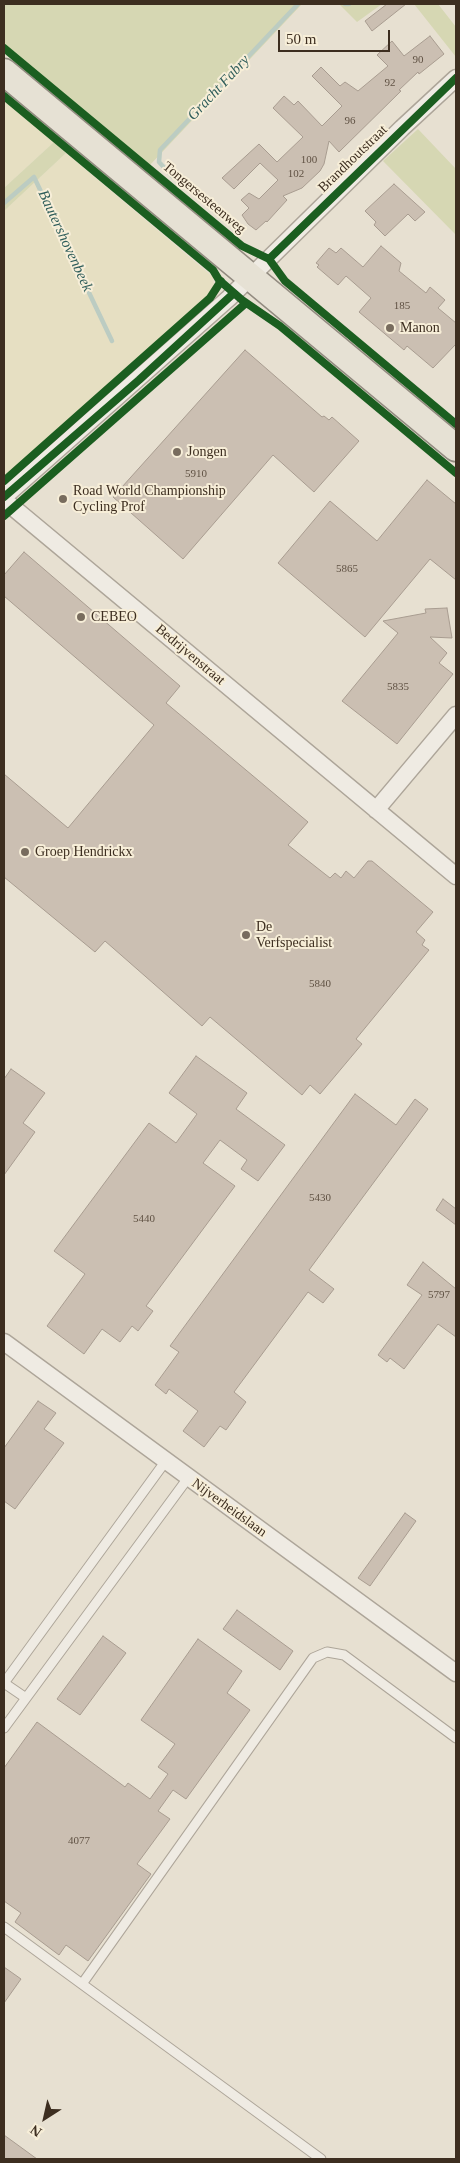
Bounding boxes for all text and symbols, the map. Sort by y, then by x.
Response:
scale bar [280,20,392,52]
text: 50 m [286,31,316,47]
water label: Gracht Fabry [184,52,254,124]
house number: 90 [412,53,423,67]
house number: 92 [384,76,396,90]
house number: 96 [344,114,356,128]
street label: Brandhoutstraat [315,122,391,196]
house number: 100 [301,153,317,167]
street label: Tongersesteenweg [159,158,249,238]
house number: 102 [288,167,304,181]
water label: Bautershovenbeek [34,187,96,295]
house number: 185 [394,299,410,313]
place label: Manon [400,320,440,336]
marker: Manon [384,322,396,334]
place label: Jongen [187,444,227,460]
marker: Jongen [171,446,183,458]
house number: 5910 [185,467,207,481]
place label: Road World Championship Cycling Prof [73,483,226,516]
marker: Road World Championship Cycling Prof [57,493,69,505]
house number: 5865 [336,562,358,576]
place label: CEBEO [91,609,137,625]
marker: CEBEO [75,611,87,623]
street label: Bedrijvenstraat [152,621,228,689]
house number: 5835 [387,680,409,694]
place label: Groep Hendrickx [35,844,133,860]
marker: Groep Hendrickx [19,846,31,858]
place label: De Verfspecialist [256,919,332,952]
marker: De Verfspecialist [240,929,252,941]
house number: 5840 [309,977,331,991]
house number: 5430 [309,1191,331,1205]
house number: 5440 [133,1212,155,1226]
house number: 5797 [428,1288,450,1302]
street label: Nijverheidslaan [188,1475,270,1541]
house number: 4077 [68,1834,90,1848]
north arrow [20,2093,70,2143]
text: N [28,2122,45,2140]

